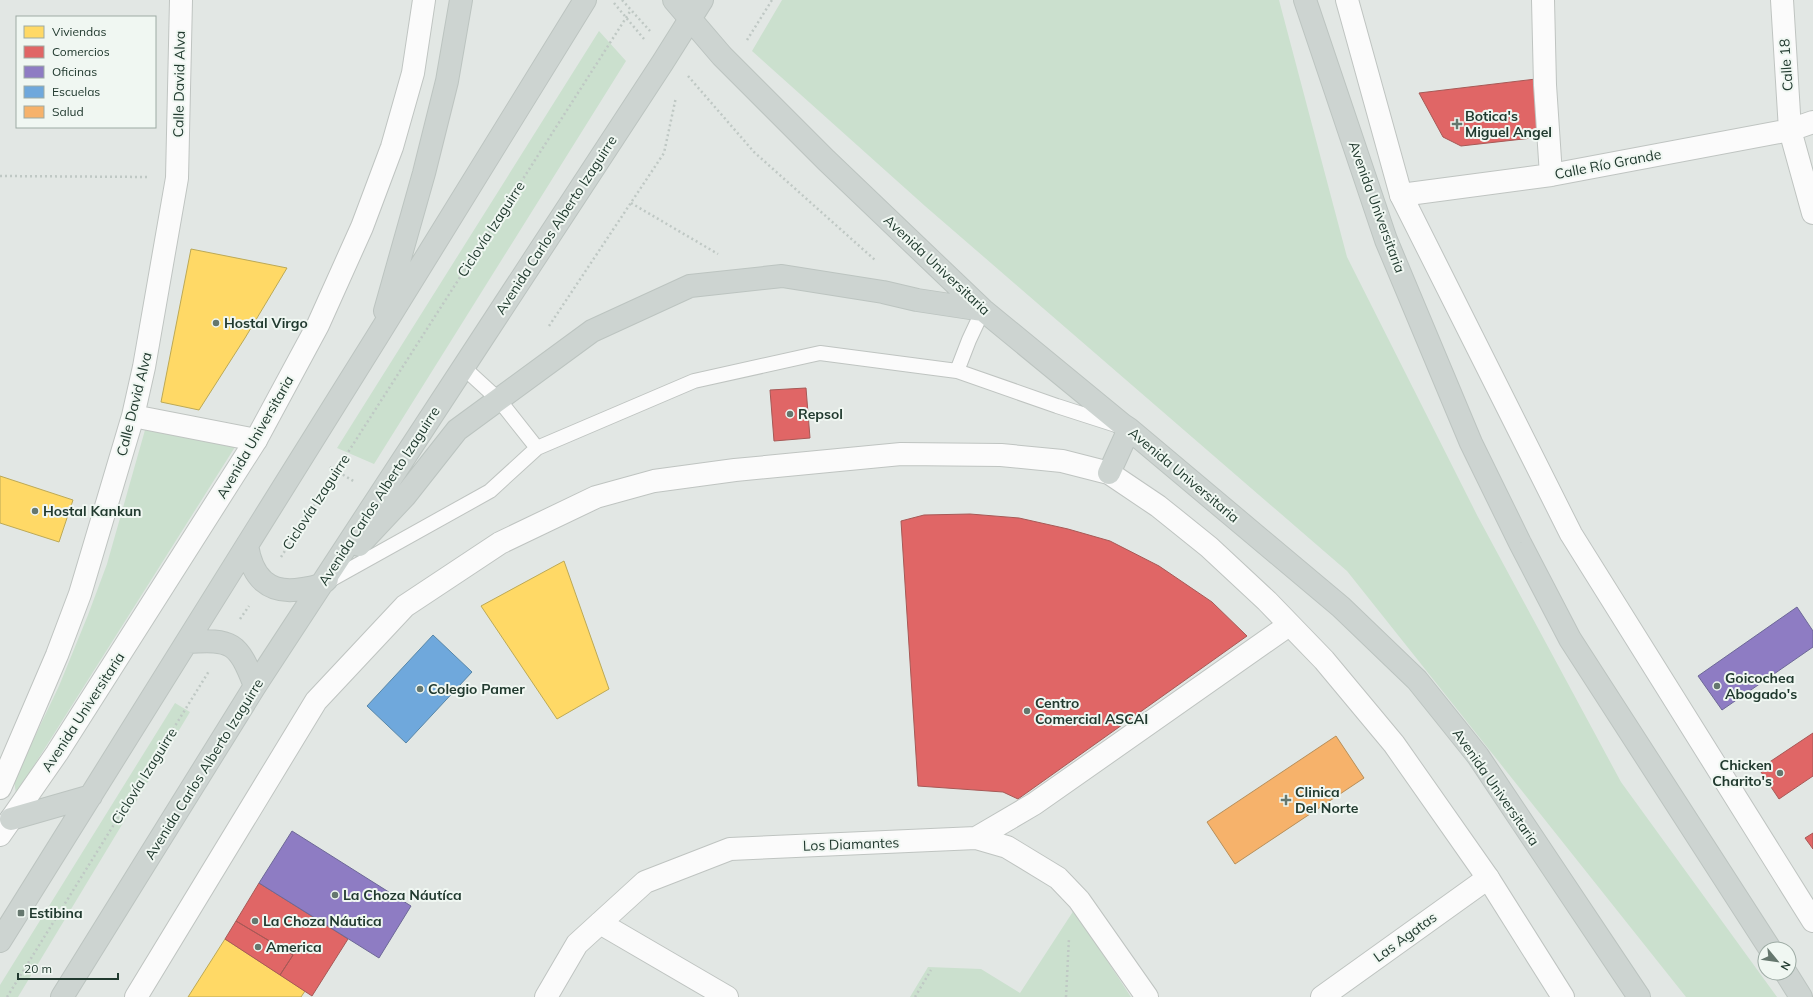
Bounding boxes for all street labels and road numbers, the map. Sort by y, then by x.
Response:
street label: Calle David Alva [169,31,189,137]
street label: Calle 18 [1775,38,1797,92]
street label: Avenida Carlos Alberto Izaguirre [491,132,621,318]
street label: Avenida Universitaria [1345,139,1409,275]
street label: Calle Río Grande [1553,145,1663,183]
street label: Ciclovía Izaguirre [453,178,529,280]
street label: Avenida Universitaria [880,211,994,319]
street label: Calle David Alva [112,350,156,458]
street label: Avenida Universitaria [212,372,298,502]
street label: Avenida Carlos Alberto Izaguirre [314,403,444,589]
street label: Avenida Universitaria [1125,423,1243,527]
street label: Ciclovía Izaguirre [278,451,354,553]
street label: Avenida Universitaria [38,649,128,775]
street label: Avenida Carlos Alberto Izaguirre [141,675,267,863]
street label: Ciclovía Izaguirre [107,724,181,828]
street label: Avenida Universitaria [1449,725,1543,849]
street label: Los Diamantes [802,833,900,855]
street label: Las Agatas [1370,908,1440,966]

